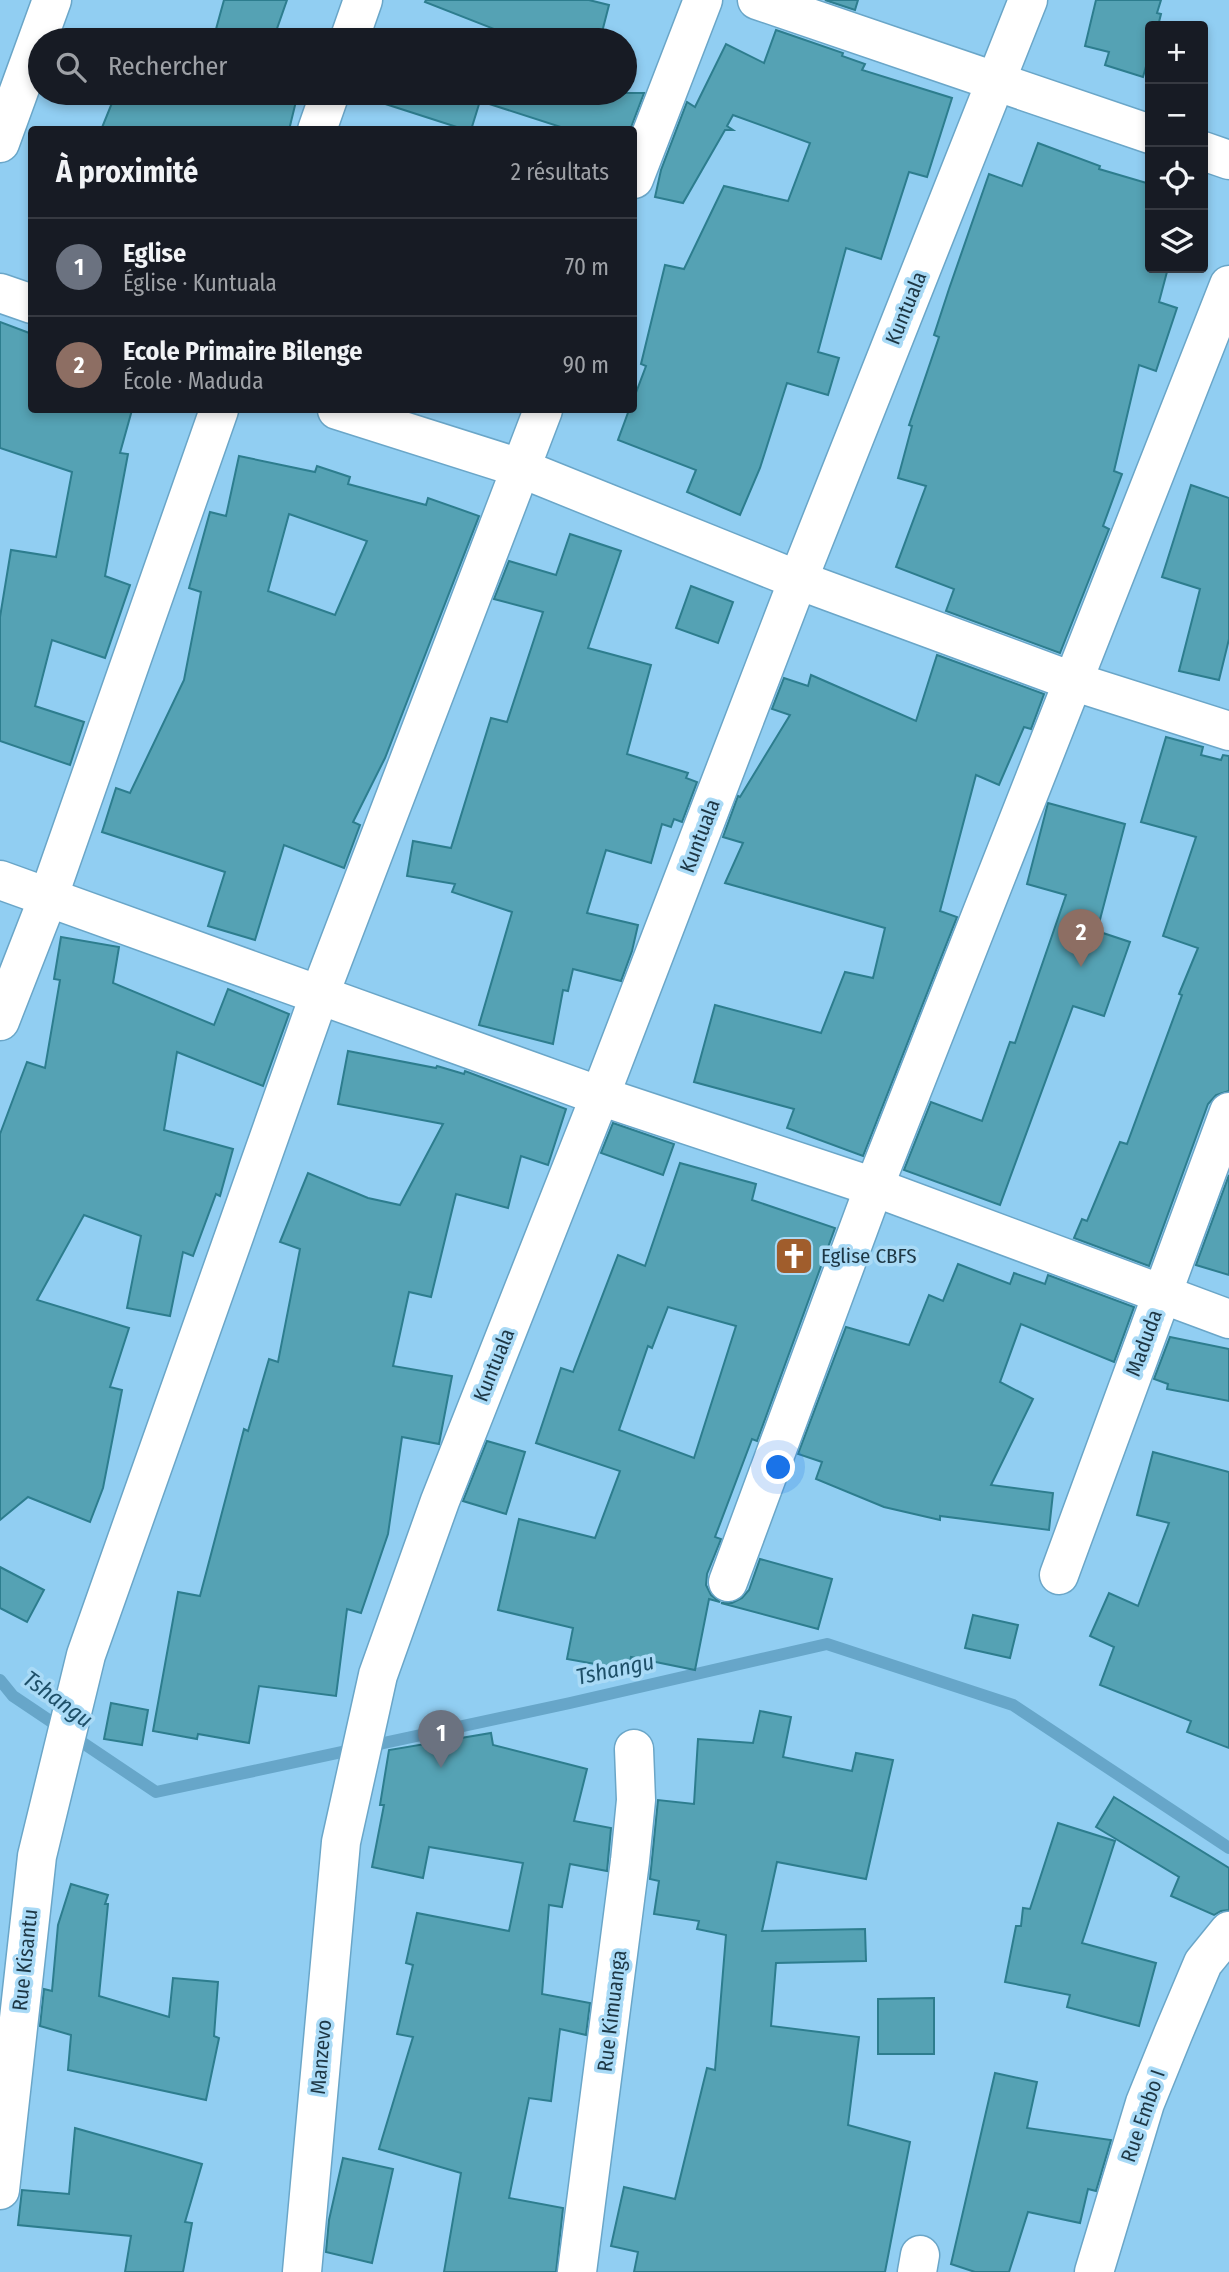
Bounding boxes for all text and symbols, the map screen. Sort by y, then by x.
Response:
map controls [1145,21,1208,273]
button: + [1145,21,1208,84]
search box [28,28,637,105]
icon: search [52,48,90,86]
text: Rechercher [108,51,227,82]
button: − [1145,84,1208,147]
button: locate [1145,147,1208,210]
text: À proximité [56,154,198,190]
text: 2 résultats [511,158,609,186]
button: layers [1145,210,1208,273]
text: Eglise [123,238,186,269]
text: 1 [74,253,84,281]
text: 70 m [565,253,609,281]
street label: Kuntuala [880,268,932,348]
text: Église · Kuntuala [123,269,277,297]
text: Ecole Primaire Bilenge [123,336,362,367]
text: 2 [74,351,84,379]
text: 90 m [563,351,609,379]
text: École · Maduda [123,367,263,395]
street label: Kuntuala [674,796,726,876]
pin: 2 [1058,909,1104,967]
church icon: Eglise CBFS [773,1235,815,1277]
place label: Eglise CBFS [821,1243,917,1269]
street label: Maduda [1120,1306,1168,1380]
street label: Kuntuala [468,1325,520,1405]
your location [761,1450,795,1484]
water label: Tshangu [573,1647,657,1691]
water label: Tshangu [18,1664,98,1734]
pin: 1 [418,1710,464,1768]
street label: Rue Kisantu [7,1908,43,2012]
street label: Rue Kimuanga [592,1949,632,2073]
street label: Manzevo [305,2018,337,2096]
street label: Rue Embo I [1115,2066,1171,2166]

